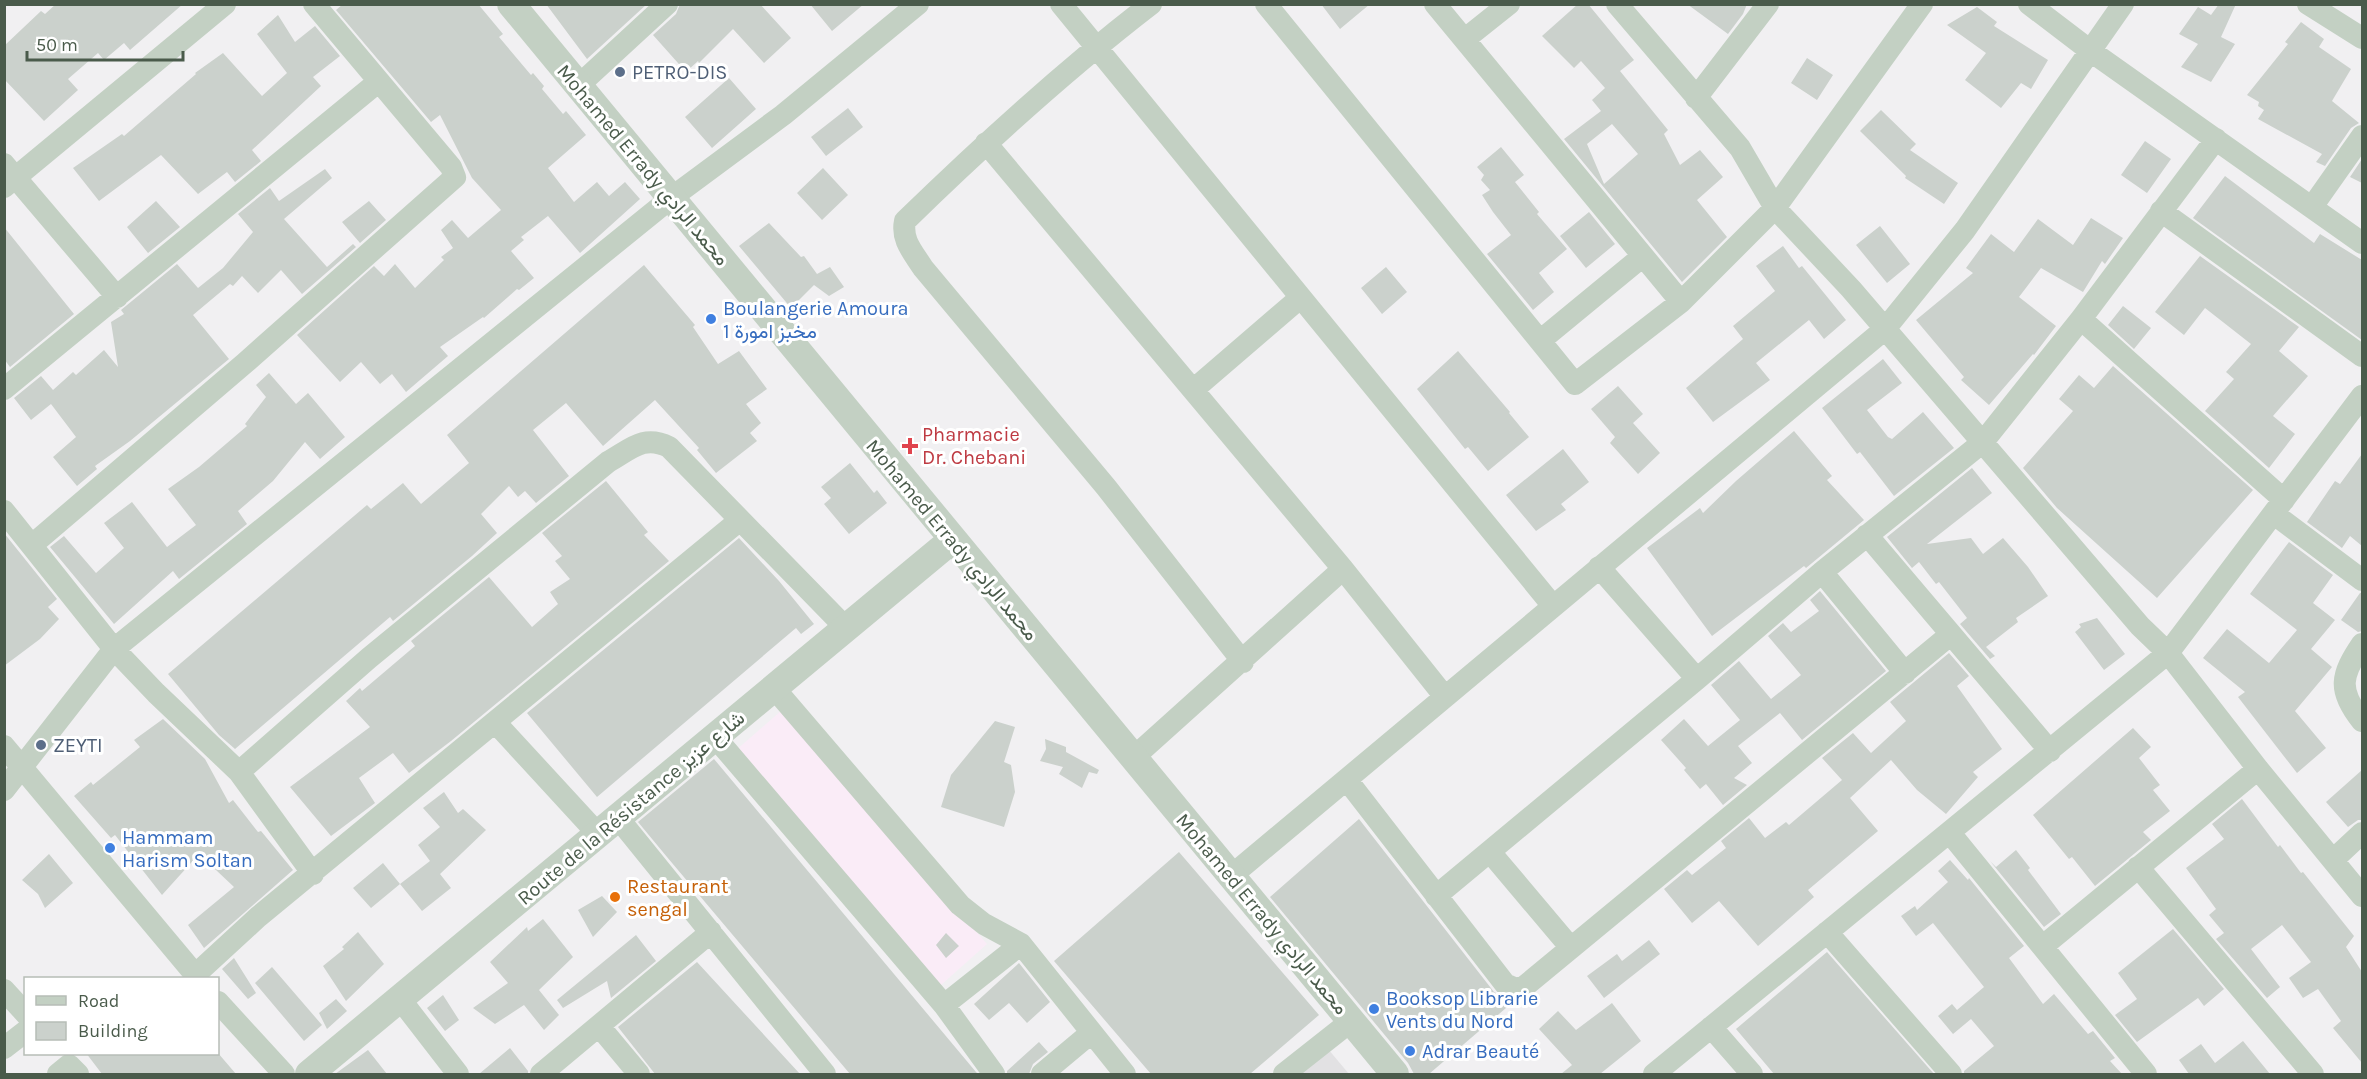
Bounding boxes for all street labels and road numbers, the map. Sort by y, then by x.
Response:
street label: Mohamed Errady محمد الرادي [548,60,734,273]
street label: Mohamed Errady محمد الرادي [857,435,1043,648]
street label: Route de la Résistance شارع عزيز [513,706,750,911]
street label: Mohamed Errady محمد الرادي [1167,809,1353,1022]

